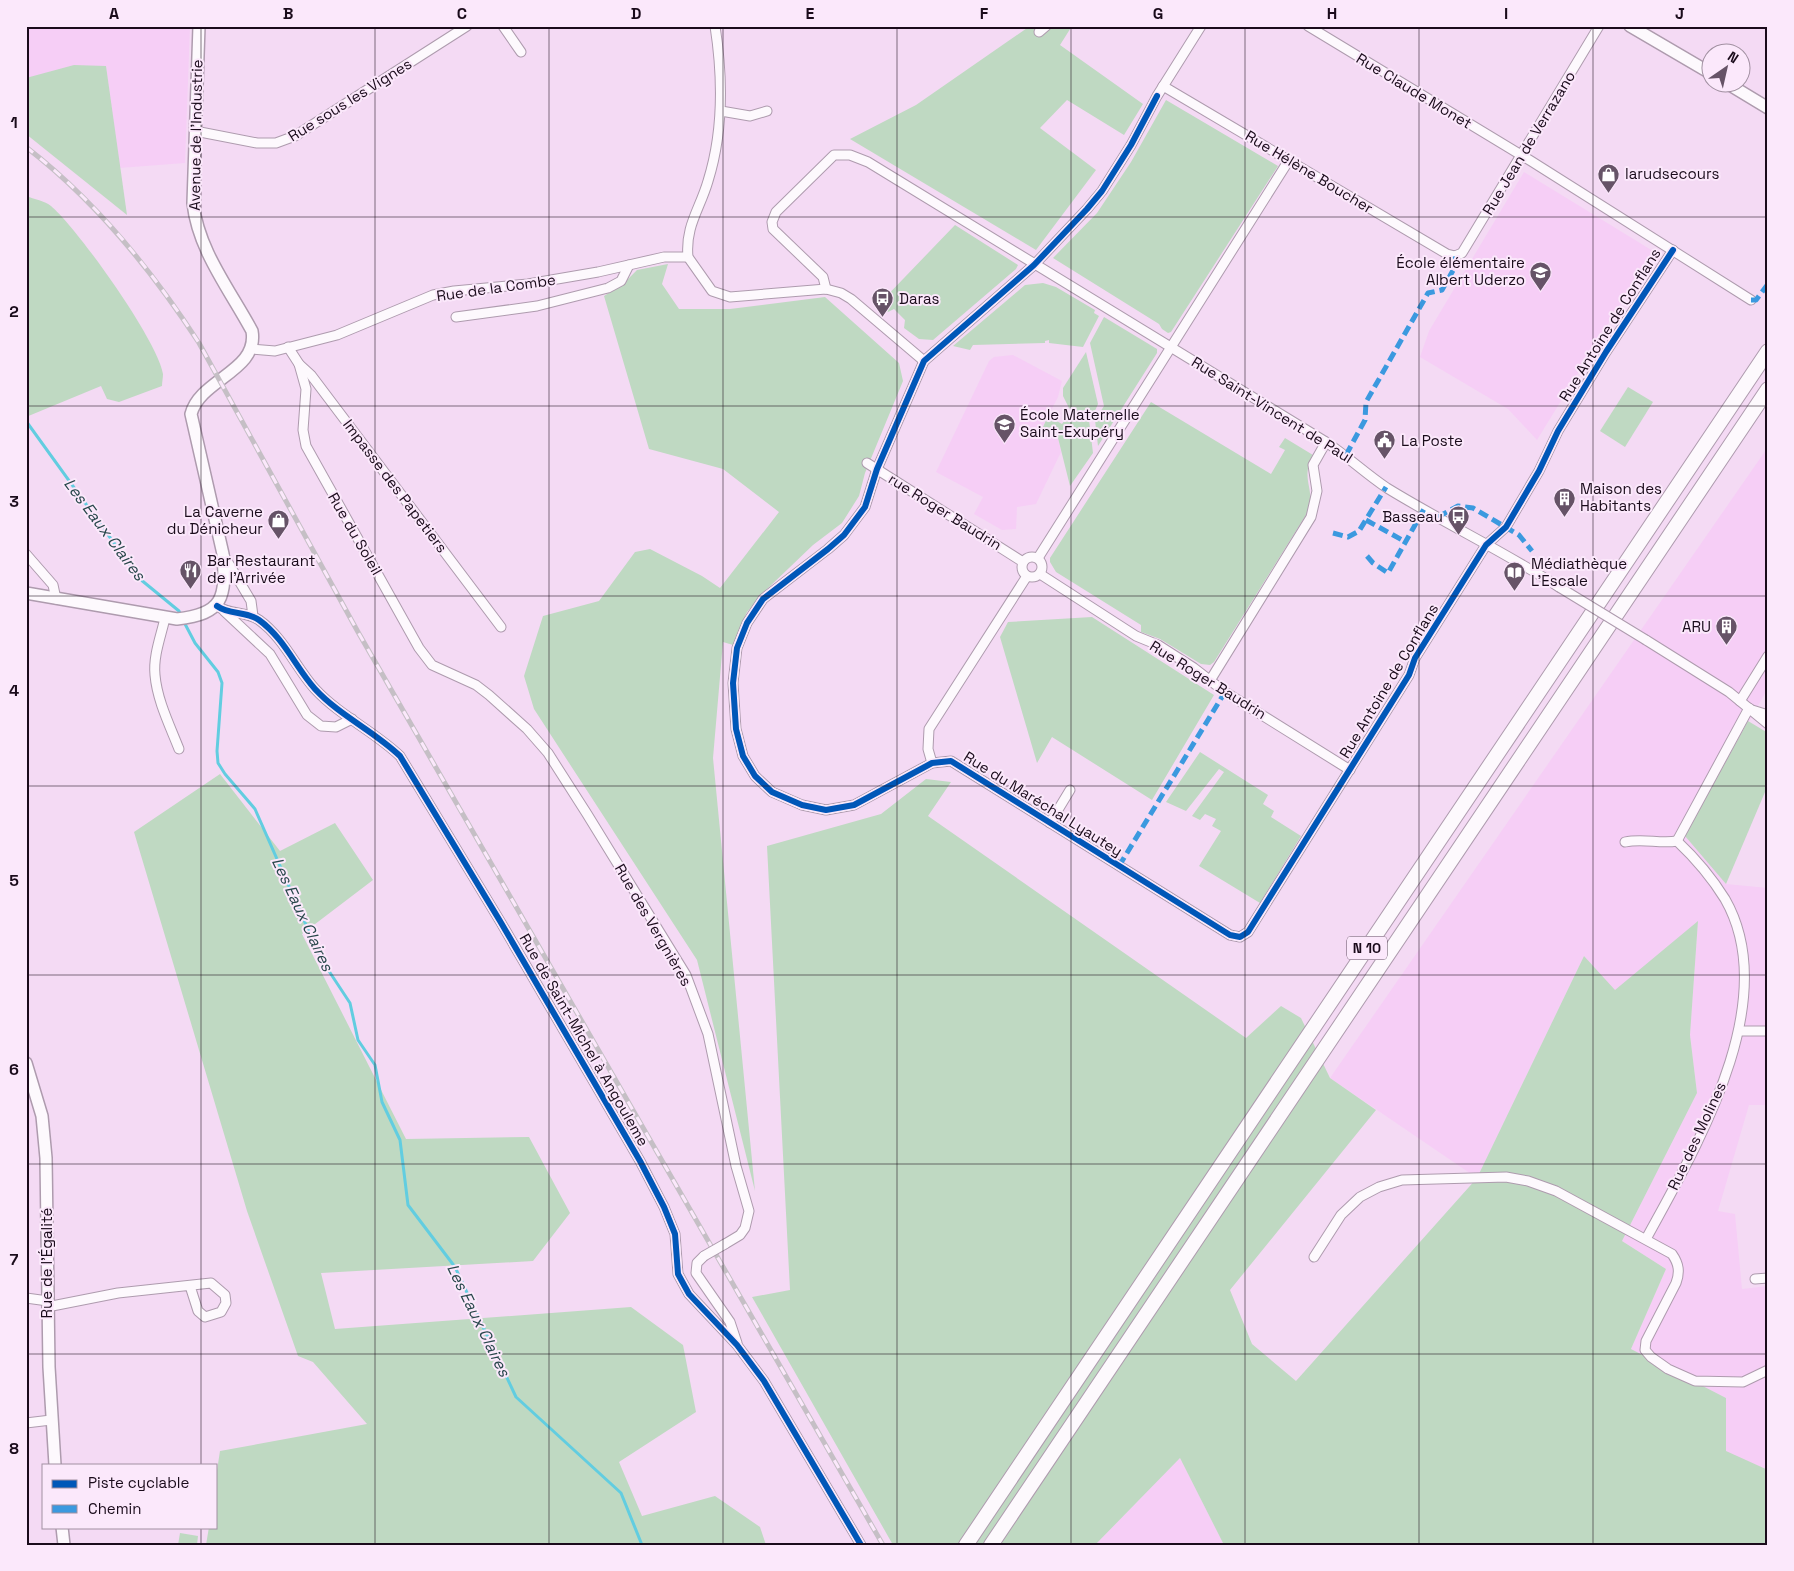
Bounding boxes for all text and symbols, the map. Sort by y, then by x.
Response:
text: A [109,3,119,24]
text: B [283,3,293,24]
text: C [457,3,467,24]
text: D [631,3,641,24]
text: E [806,3,815,24]
text: F [980,3,989,24]
text: G [1153,3,1163,24]
text: H [1327,3,1337,24]
text: I [1504,3,1508,24]
text: J [1675,3,1685,24]
north arrow [1702,42,1752,92]
text: N [1724,47,1742,67]
street label: Rue Claude Monet [1353,49,1476,133]
street label: Rue sous les Vignes [284,54,415,145]
street label: Avenue de l'Industrie [185,59,206,211]
street label: Rue Jean de Verrazano [1478,67,1579,218]
text: 1 [10,112,18,133]
street label: Rue Hélène Boucher [1242,126,1377,217]
shop icon: larudsecours [1597,162,1621,193]
place label: larudsecours [1625,164,1720,183]
street label: Rue Antoine de Conflans [1555,245,1665,405]
place label: École élémentaire Albert Uderzo [1396,253,1525,289]
school or university icon: École élémentaire Albert Uderzo [1529,260,1553,291]
street label: Rue de la Combe [435,270,557,305]
bus stop icon: Daras [871,287,895,318]
place label: Daras [899,289,940,308]
text: 2 [9,301,19,322]
street label: Rue Saint-Vincent de Paul [1188,352,1357,467]
place label: École Maternelle Saint-Exupéry [1020,405,1140,441]
school or university icon: École Maternelle Saint-Exupéry [992,412,1016,443]
street label: Impasse des Papetiers [339,415,452,556]
public building icon: La Poste [1373,429,1397,460]
place label: La Poste [1401,431,1463,450]
street label: rue Roger Baudrin [885,469,1005,554]
water label: Les Eaux Claires [59,474,150,585]
place label: Maison des Habitants [1580,479,1662,515]
building icon: Maison des Habitants [1552,486,1576,517]
street label: Rue du Soleil [324,489,387,579]
text: 3 [9,491,19,512]
place label: La Caverne du Dénicheur [167,502,263,538]
bus stop icon: Basseau [1447,505,1471,536]
place label: Basseau [1382,507,1443,526]
shop icon: La Caverne du Dénicheur [267,509,291,540]
place label: Bar Restaurant de l'Arrivée [207,551,316,587]
place label: Médiathèque L'Escale [1531,554,1627,590]
restaurant icon: Bar Restaurant de l'Arrivée [179,558,203,589]
library icon: Médiathèque L'Escale [1503,561,1527,592]
street label: Rue Antoine de Conflans [1335,600,1442,762]
building icon: ARU [1715,615,1739,646]
place label: ARU [1682,617,1711,636]
street label: Rue Roger Baudrin [1146,636,1270,723]
text: 4 [9,680,19,701]
street label: Rue du Maréchal Lyautey [960,747,1126,860]
water label: Les Eaux Claires [267,854,338,975]
street label: Rue des Vergnières [611,860,696,989]
text: 5 [9,870,19,891]
street label: Rue de Saint-Michel à Angouleme [516,930,653,1150]
road number: N 10 [1347,936,1387,960]
text: 6 [9,1059,19,1080]
street label: Rue des Molines [1663,1079,1730,1193]
street label: Rue de l'Égalité [37,1207,56,1318]
text: 7 [10,1249,19,1270]
water label: Les Eaux Claires [442,1260,515,1381]
text: 8 [9,1438,19,1459]
legend [42,1464,218,1528]
text: Piste cyclable [88,1473,190,1492]
text: Chemin [88,1499,141,1518]

